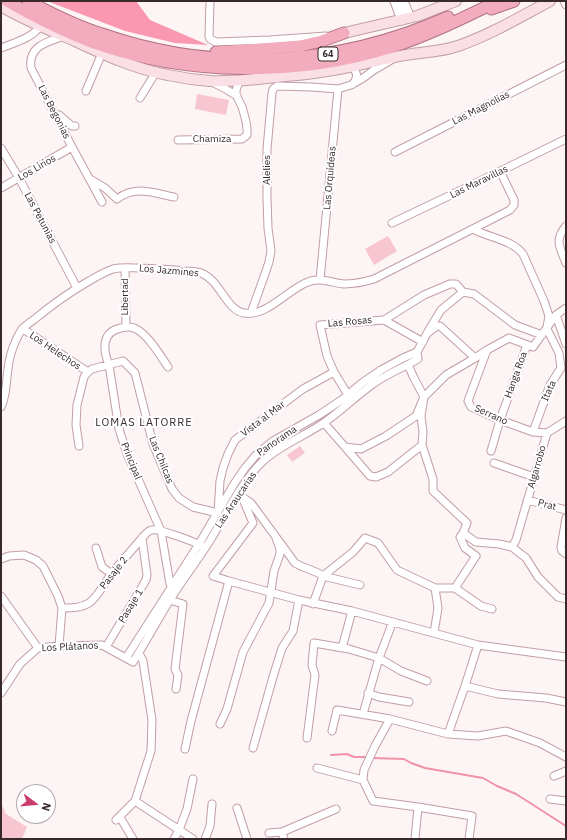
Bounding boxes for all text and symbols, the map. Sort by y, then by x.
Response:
road number: 64 [318,47,338,61]
street label: Las Begonias [35,83,73,141]
street label: Las Magnolias [450,88,512,128]
street label: Chamiza [193,133,231,145]
street label: Las Orquídeas [321,146,339,210]
street label: Los Lirios [16,152,58,184]
street label: Alelies [261,155,273,185]
street label: Las Maravillas [448,163,510,201]
street label: Las Petunias [21,190,59,246]
street label: Los Jazmines [139,262,199,280]
street label: Libertad [119,278,131,316]
street label: Las Rosas [327,314,373,330]
street label: Los Helechos [27,329,83,373]
street label: Hanga Roa [502,350,530,400]
street label: Itata [539,379,559,403]
street label: Vista al Mar [239,399,287,439]
street label: Serrano [472,402,510,428]
district label: LOMAS LATORRE [95,416,193,430]
street label: Panorama [255,423,299,459]
street label: Las Chilcas [146,435,176,485]
street label: Principal [118,441,144,481]
street label: Algarrobo [525,444,549,490]
street label: Las Araucarias [213,470,259,530]
street label: Prat [537,497,557,513]
street label: Pasaje 2 [98,554,130,592]
street label: Pasaje 1 [116,587,146,625]
street label: Los Plátanos [41,640,99,654]
north arrow [16,784,56,824]
text: N [39,801,54,813]

